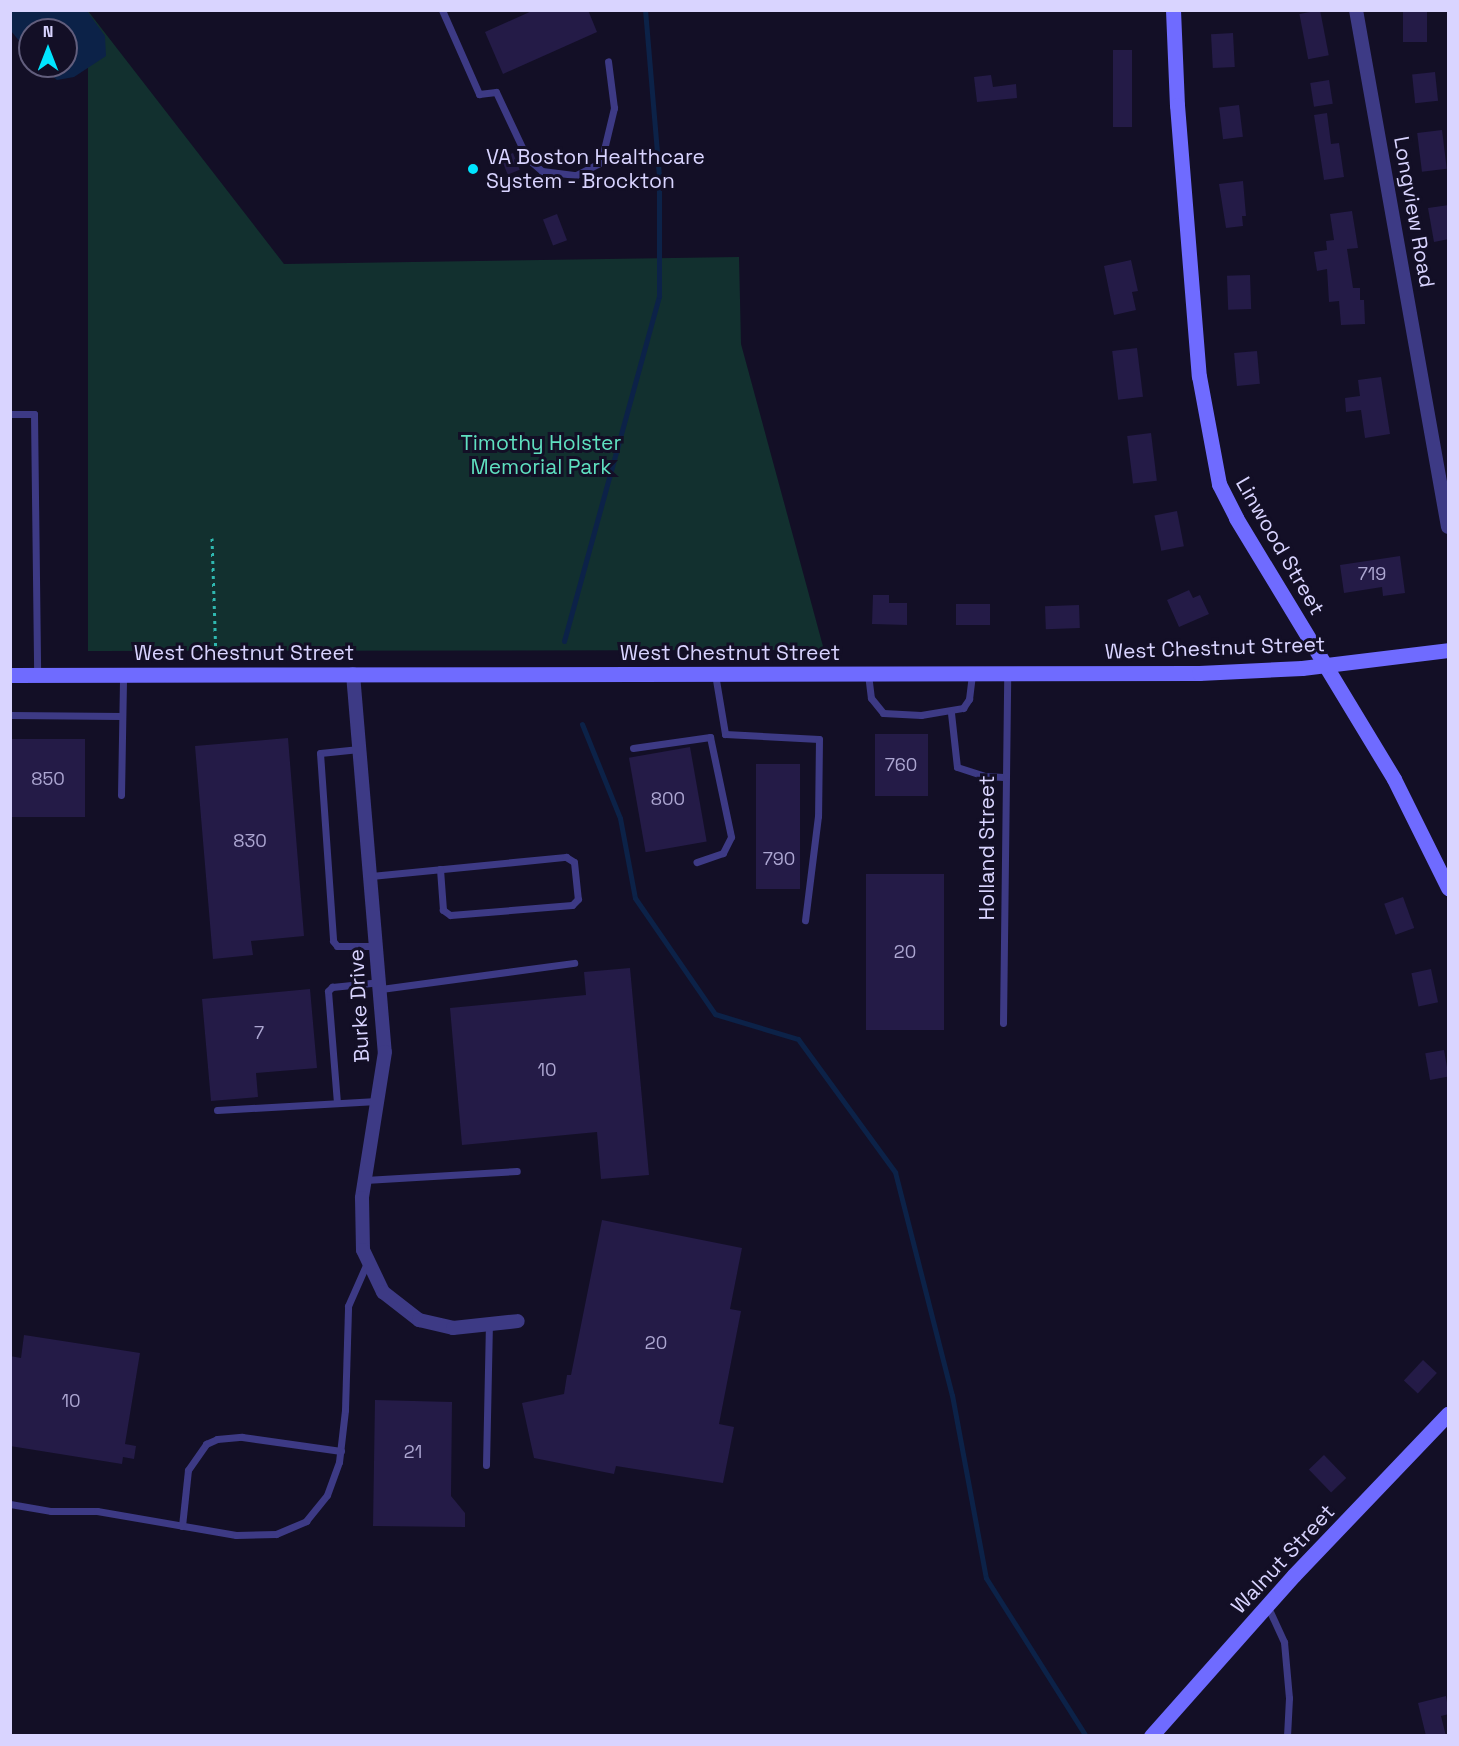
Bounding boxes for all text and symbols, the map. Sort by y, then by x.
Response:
north arrow [18,18,78,78]
text: N [43,21,53,42]
street label: Longview Road [1388,134,1440,290]
place label: VA Boston Healthcare System - Brockton [486,144,705,194]
marker: VA Boston Healthcare System - Brockton [464,160,482,178]
park label: Timothy Holster Memorial Park [461,430,621,480]
street label: Linwood Street [1230,473,1330,619]
house number: 719 [1358,563,1386,585]
street label: West Chestnut Street [1104,632,1326,664]
street label: West Chestnut Street [134,640,354,666]
street label: West Chestnut Street [620,640,840,666]
house number: 760 [885,754,917,776]
house number: 850 [31,768,65,790]
street label: Holland Street [974,775,1000,921]
house number: 800 [651,788,685,810]
house number: 830 [233,830,267,852]
house number: 790 [763,848,795,870]
house number: 20 [894,941,916,963]
street label: Burke Drive [343,949,375,1063]
house number: 7 [254,1022,264,1044]
house number: 10 [537,1059,557,1081]
house number: 20 [645,1332,667,1354]
house number: 10 [61,1390,81,1412]
house number: 21 [404,1441,422,1463]
street label: Walnut Street [1226,1499,1340,1619]

